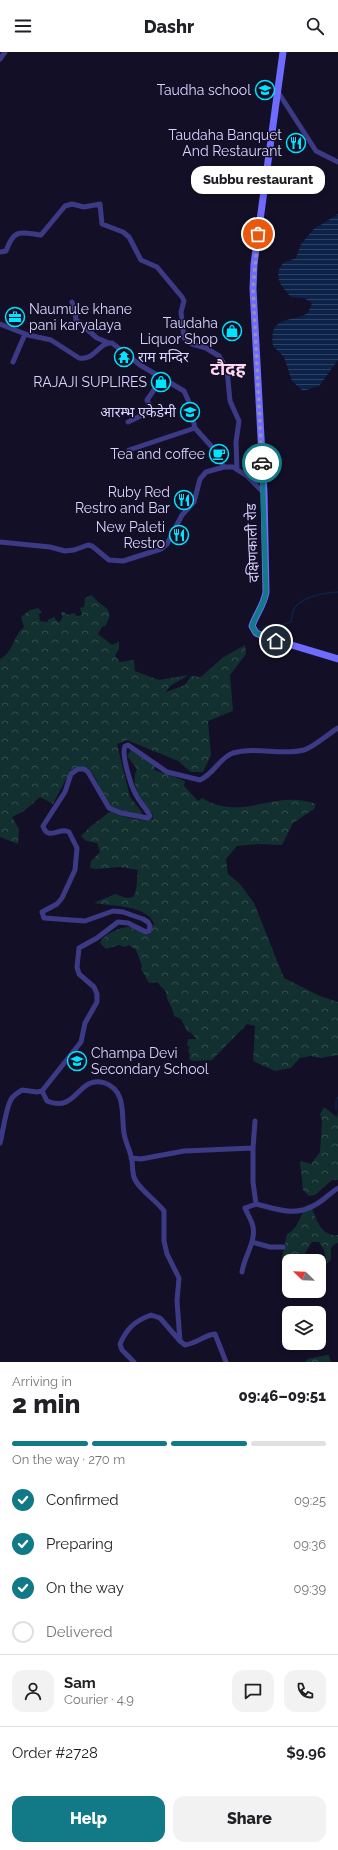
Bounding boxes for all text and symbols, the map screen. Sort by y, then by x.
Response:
icon: menu [12,15,34,37]
icon: search [304,15,326,37]
text: Dashr [144,16,194,37]
school or university icon: Taudha school [254,79,276,101]
place label: Taudha school [157,82,251,98]
place label: Taudaha Banquet And Restaurant [168,127,282,159]
restaurant icon: Taudaha Banquet And Restaurant [285,132,307,154]
callout: Subbu restaurant [191,166,325,194]
text: Subbu restaurant [203,172,313,187]
pin [241,217,275,251]
icon: bag [247,223,269,245]
place label: Naumule khane pani karyalaya [29,301,132,333]
office icon: Naumule khane pani karyalaya [4,306,26,328]
place label: Taudaha Liquor Shop [140,315,218,347]
shop icon: Taudaha Liquor Shop [221,320,243,342]
temple icon: राम मन्दिर [113,346,135,368]
place label: राम मन्दिर [138,349,189,365]
district label: टौदह [210,358,246,379]
shop icon: RAJAJI SUPLIRES [150,371,172,393]
place label: RAJAJI SUPLIRES [33,374,147,390]
school or university icon: आरम्भ एकेडेमी [179,401,201,423]
place label: आरम्भ एकेडेमी [100,403,176,420]
cafe icon: Tea and coffee [208,443,230,465]
courier [242,443,282,483]
place label: Tea and coffee [110,446,205,462]
icon: car [251,452,273,474]
place label: Ruby Red Restro and Bar [75,484,170,516]
restaurant icon: Ruby Red Restro and Bar [173,489,195,511]
street label: दक्षिणकाली रोड [243,503,261,583]
place label: New Paleti Restro [96,519,165,551]
restaurant icon: New Paleti Restro [168,524,190,546]
pin [259,624,293,658]
icon: home [265,630,287,652]
place label: Champa Devi Secondary School [91,1045,209,1077]
school or university icon: Champa Devi Secondary School [66,1050,88,1072]
north arrow [282,1254,326,1298]
map controls [282,1254,326,1350]
button: layers [282,1306,326,1350]
text: Arriving in [12,1374,72,1389]
text: 09:46–09:51 [239,1387,326,1405]
text: 2 min [12,1389,80,1419]
text: On the way · 270 m [12,1452,125,1467]
icon: check [12,1489,34,1511]
text: Confirmed [46,1491,119,1509]
text: 09:25 [294,1493,326,1508]
icon: check [12,1533,34,1555]
text: Preparing [46,1535,113,1553]
text: 09:36 [293,1537,326,1552]
icon: check [12,1577,34,1599]
text: On the way [46,1579,124,1597]
text: 09:39 [293,1581,326,1596]
text: Delivered [46,1623,113,1641]
button: person [12,1670,54,1712]
button: chat [232,1670,274,1712]
button: phone [284,1670,326,1712]
text: Sam [64,1674,96,1692]
text: Courier · 4.9 [64,1692,134,1707]
text: Order #2728 [12,1744,98,1762]
text: $9.96 [286,1744,326,1762]
button: Help [12,1796,165,1842]
button: Share [173,1796,326,1842]

